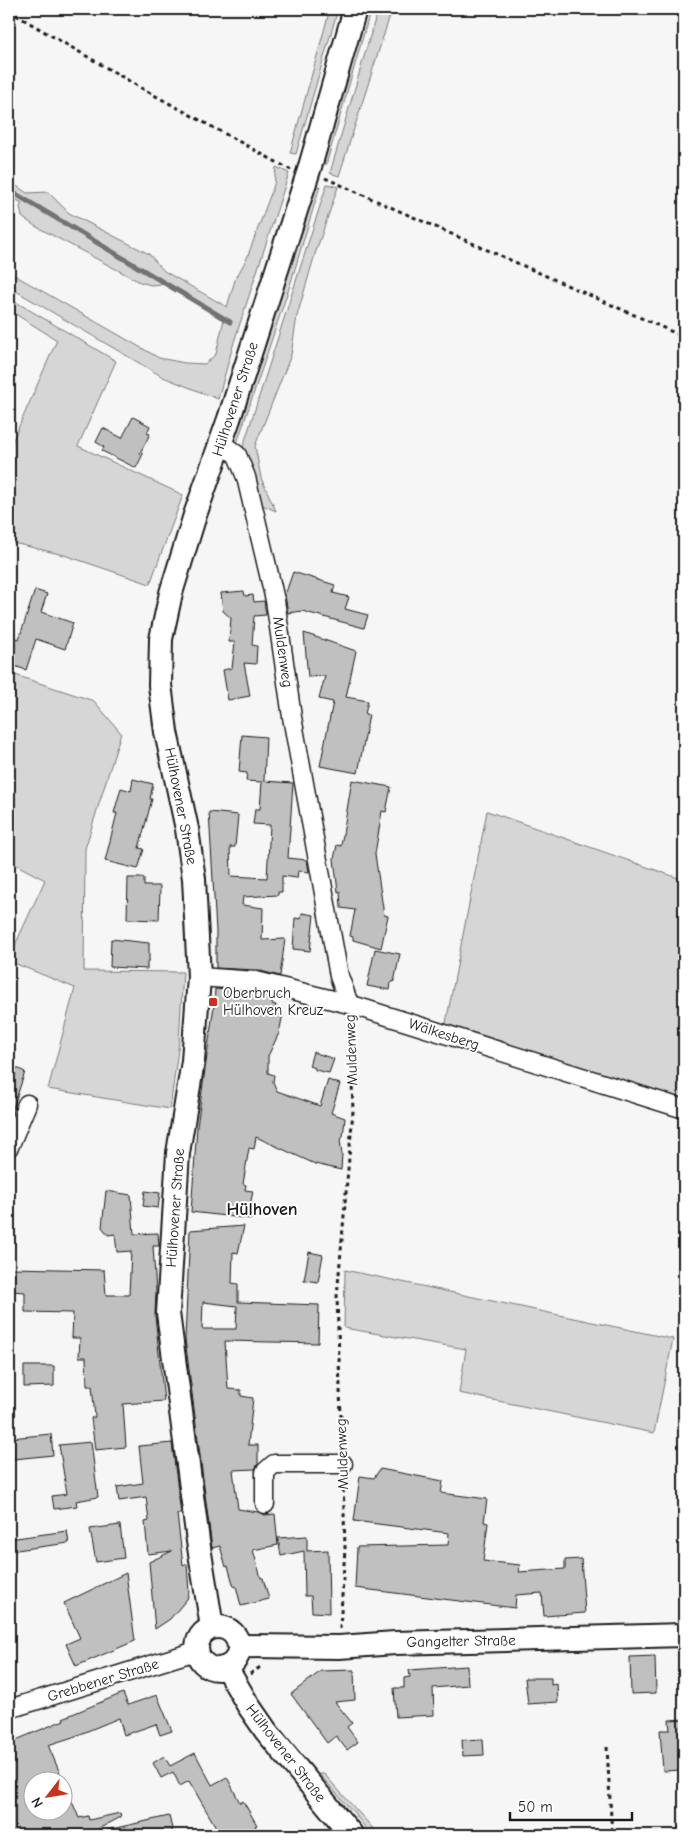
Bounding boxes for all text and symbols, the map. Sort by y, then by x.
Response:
street label: Hülhovener Straße [208,339,262,458]
street label: Muldenweg [269,615,297,689]
street label: Hülhovener Straße [161,746,201,867]
place label: Oberbruch Hülhoven Kreuz [223,984,324,1019]
marker: Oberbruch Hülhoven Kreuz [207,996,219,1008]
street label: Muldenweg [341,1014,361,1086]
street label: Wälkesberg [406,1014,482,1054]
street label: Hülhovener Straße [162,1147,188,1268]
district label: Hülhoven [226,1199,298,1220]
street label: Muldenweg [332,1418,352,1490]
street label: Gangelter Straße [406,1631,516,1651]
street label: Grebbener Straße [45,1654,161,1706]
street label: Hülhovener Straße [242,1700,330,1806]
north arrow [22,1772,72,1822]
scale bar [510,1789,633,1821]
text: N [28,1794,47,1811]
text: 50 m [518,1798,553,1816]

